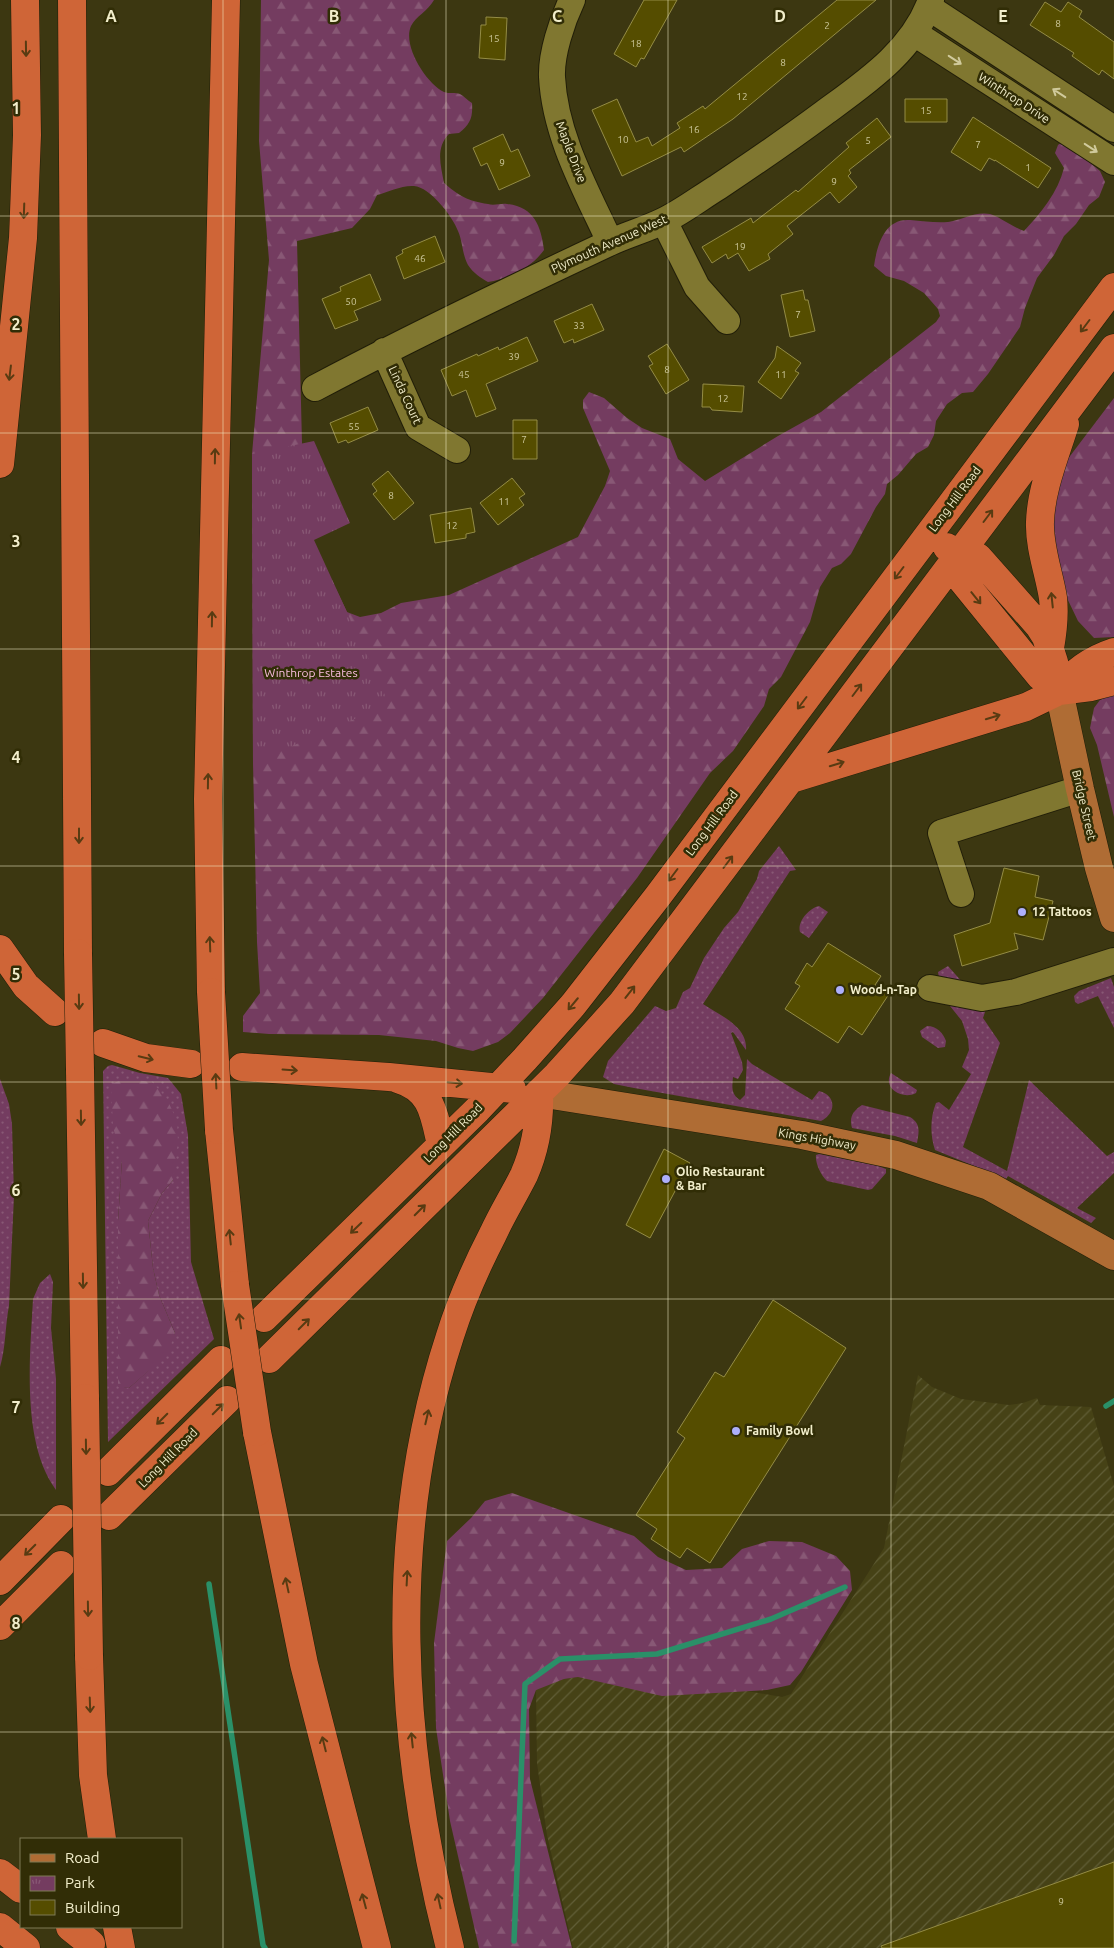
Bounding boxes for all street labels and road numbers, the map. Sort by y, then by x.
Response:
street label: Winthrop Drive [976,70,1052,125]
street label: Maple Drive [554,119,589,184]
street label: Plymouth Avenue West [549,212,669,275]
street label: Linda Court [386,364,425,426]
street label: Long Hill Road [926,464,983,534]
street label: Bridge Street [1070,768,1099,842]
street label: Long Hill Road [683,788,740,858]
street label: Long Hill Road [421,1101,485,1165]
street label: Kings Highway [777,1125,857,1152]
street label: Long Hill Road [136,1426,200,1490]

